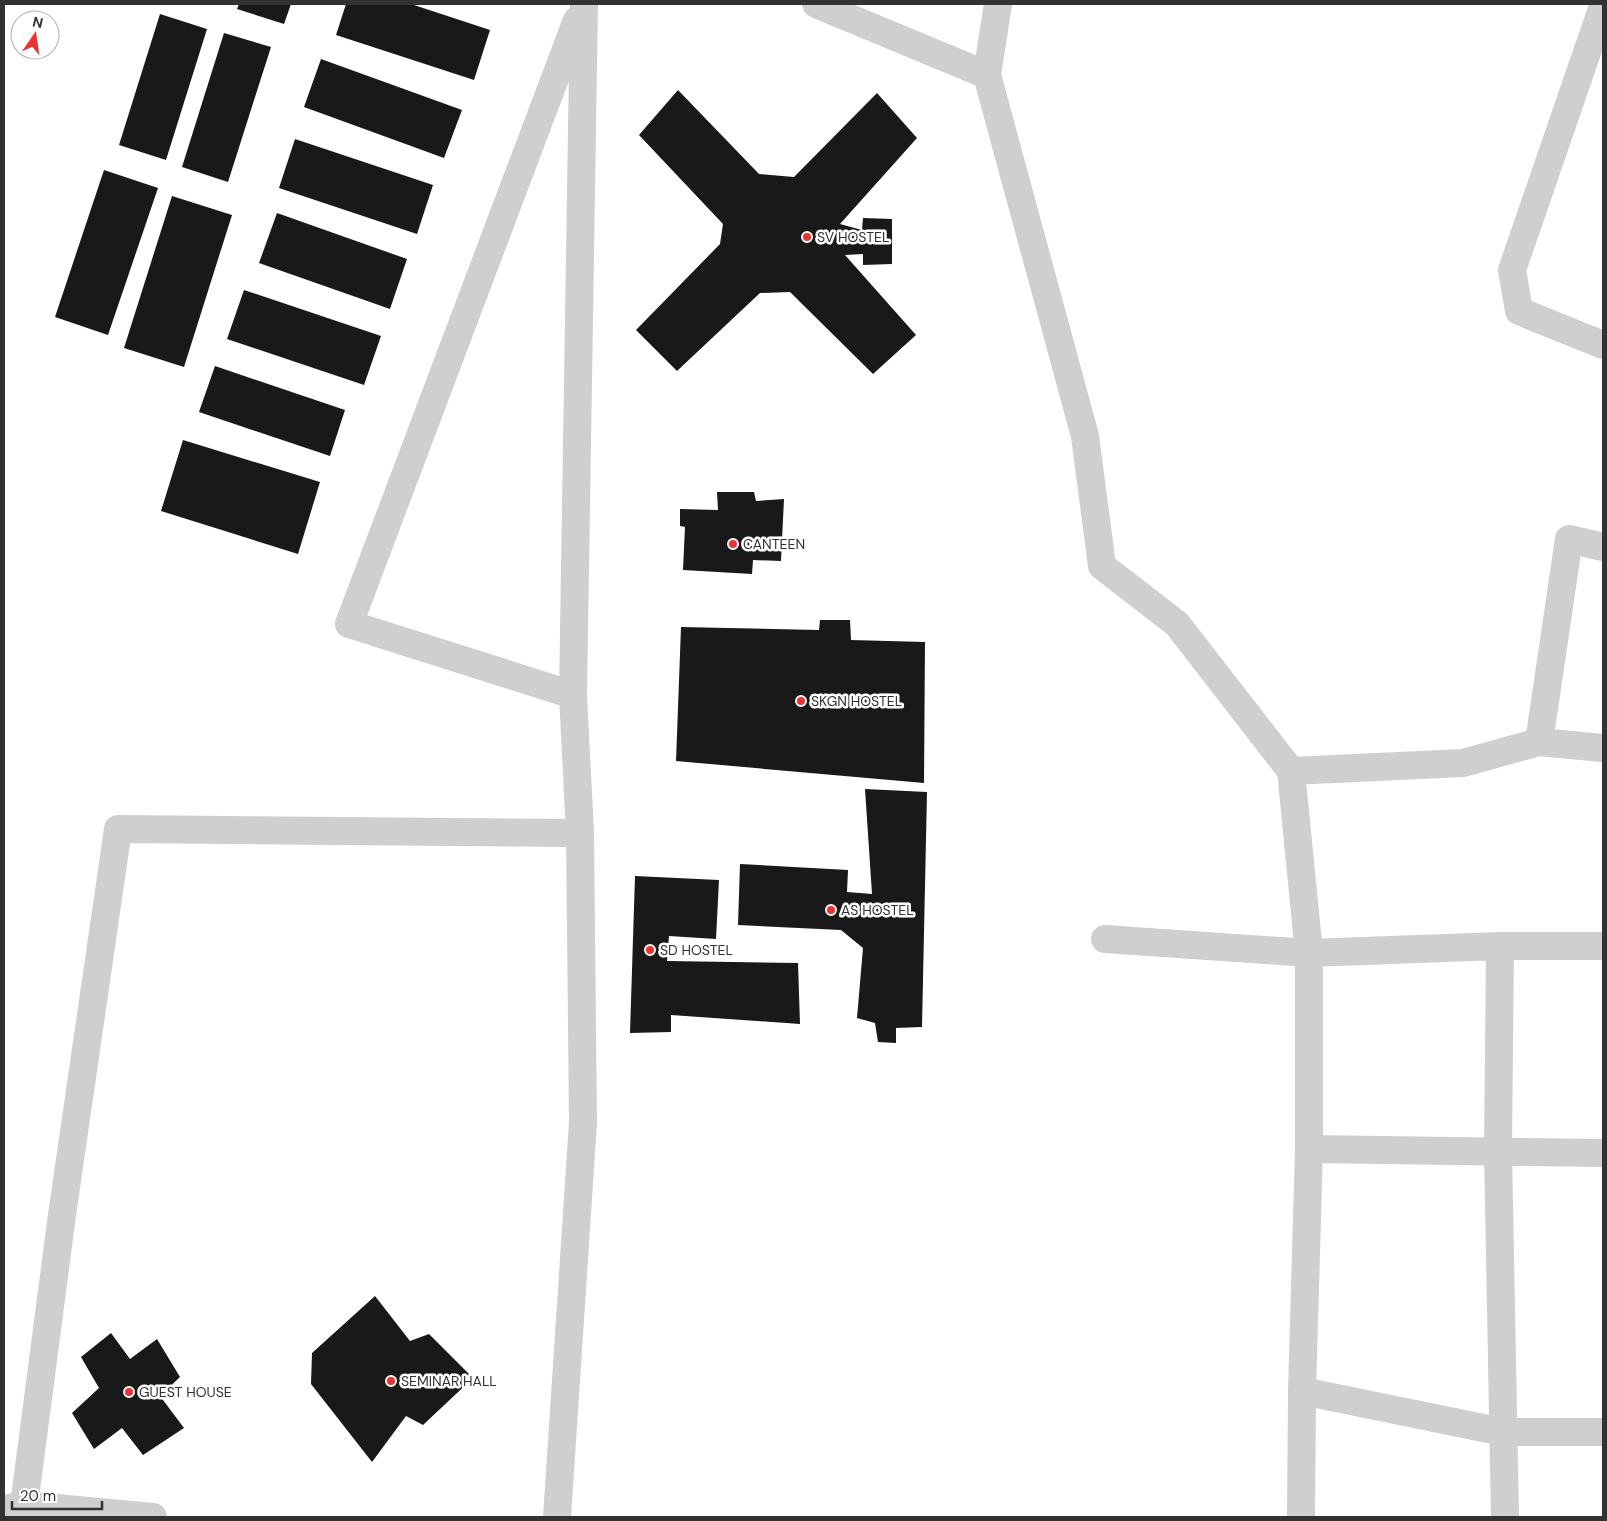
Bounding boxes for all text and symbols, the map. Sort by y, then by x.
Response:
north arrow [10,10,60,60]
text: N [31,12,45,32]
place label: SV HOSTEL [817,228,889,246]
marker: SV HOSTEL [801,231,813,243]
place label: CANTEEN [743,535,805,553]
marker: CANTEEN [727,538,739,550]
place label: SKGN HOSTEL [811,692,902,710]
marker: SKGN HOSTEL [795,695,807,707]
place label: AS HOSTEL [841,901,914,919]
marker: AS HOSTEL [825,904,837,916]
place label: SD HOSTEL [660,941,733,959]
marker: SD HOSTEL [644,944,656,956]
place label: SEMINAR HALL [401,1372,497,1390]
marker: SEMINAR HALL [385,1375,397,1387]
place label: GUEST HOUSE [139,1383,232,1401]
marker: GUEST HOUSE [123,1386,135,1398]
scale bar [12,1478,102,1510]
text: 20 m [20,1486,56,1506]

